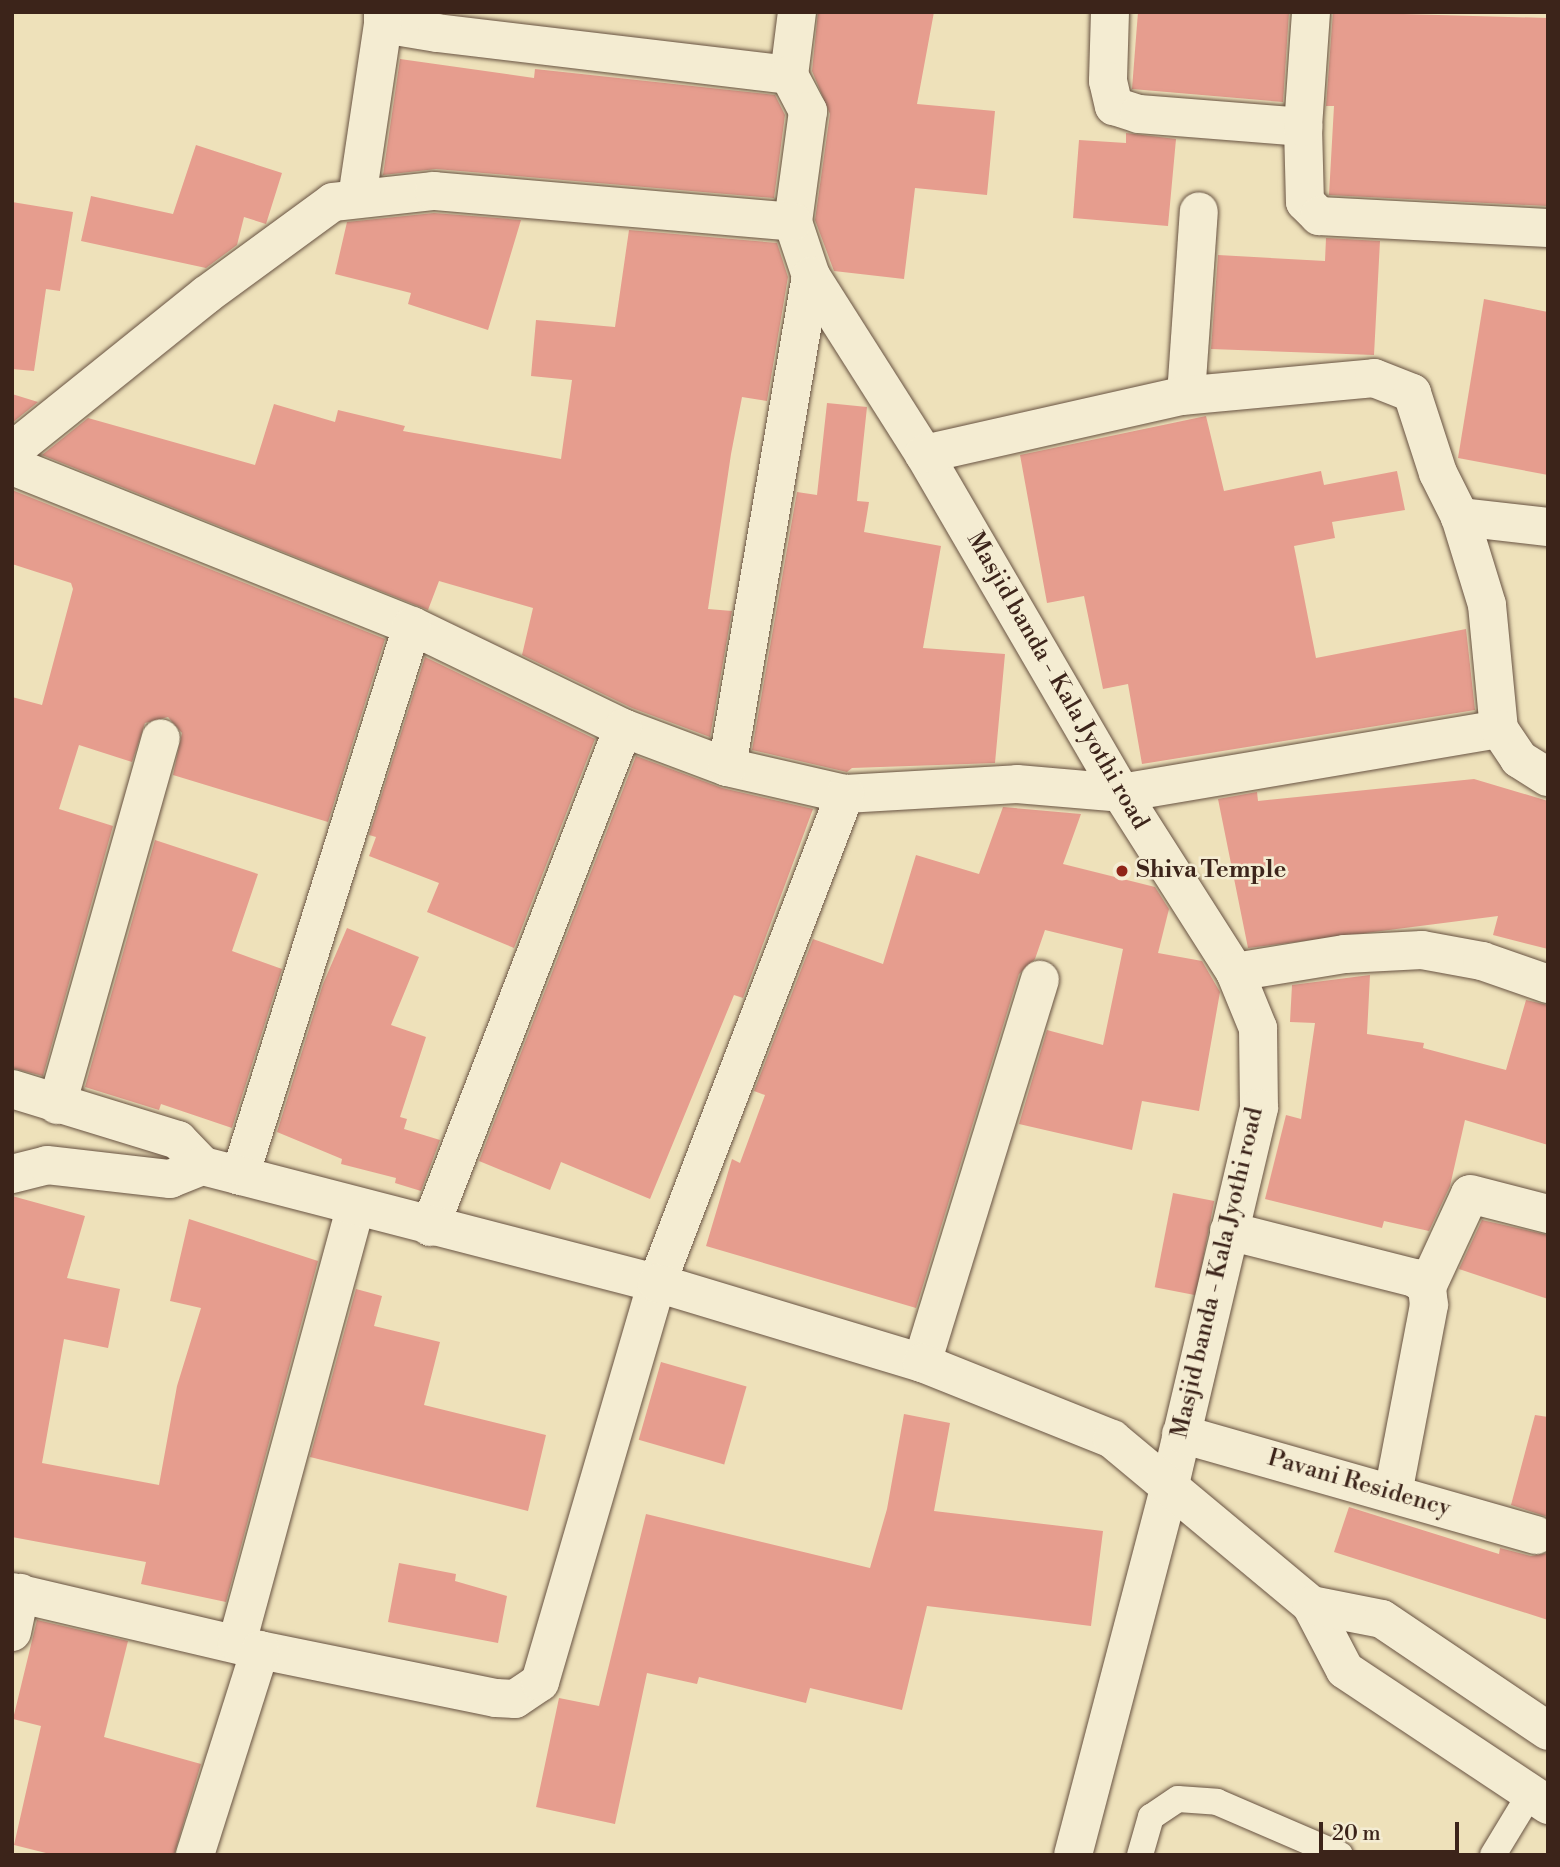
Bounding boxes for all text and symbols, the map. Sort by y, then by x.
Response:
street label: Masjid banda - Kala Jyothi road [960,527,1154,835]
place label: Shiva Temple [1136,857,1286,885]
marker: Shiva Temple [1114,863,1130,879]
street label: Masjid banda - Kala Jyothi road [1166,1105,1270,1441]
street label: Pavani Residency [1264,1444,1454,1524]
scale bar [1322,1808,1462,1852]
text: 20 m [1332,1821,1381,1847]

